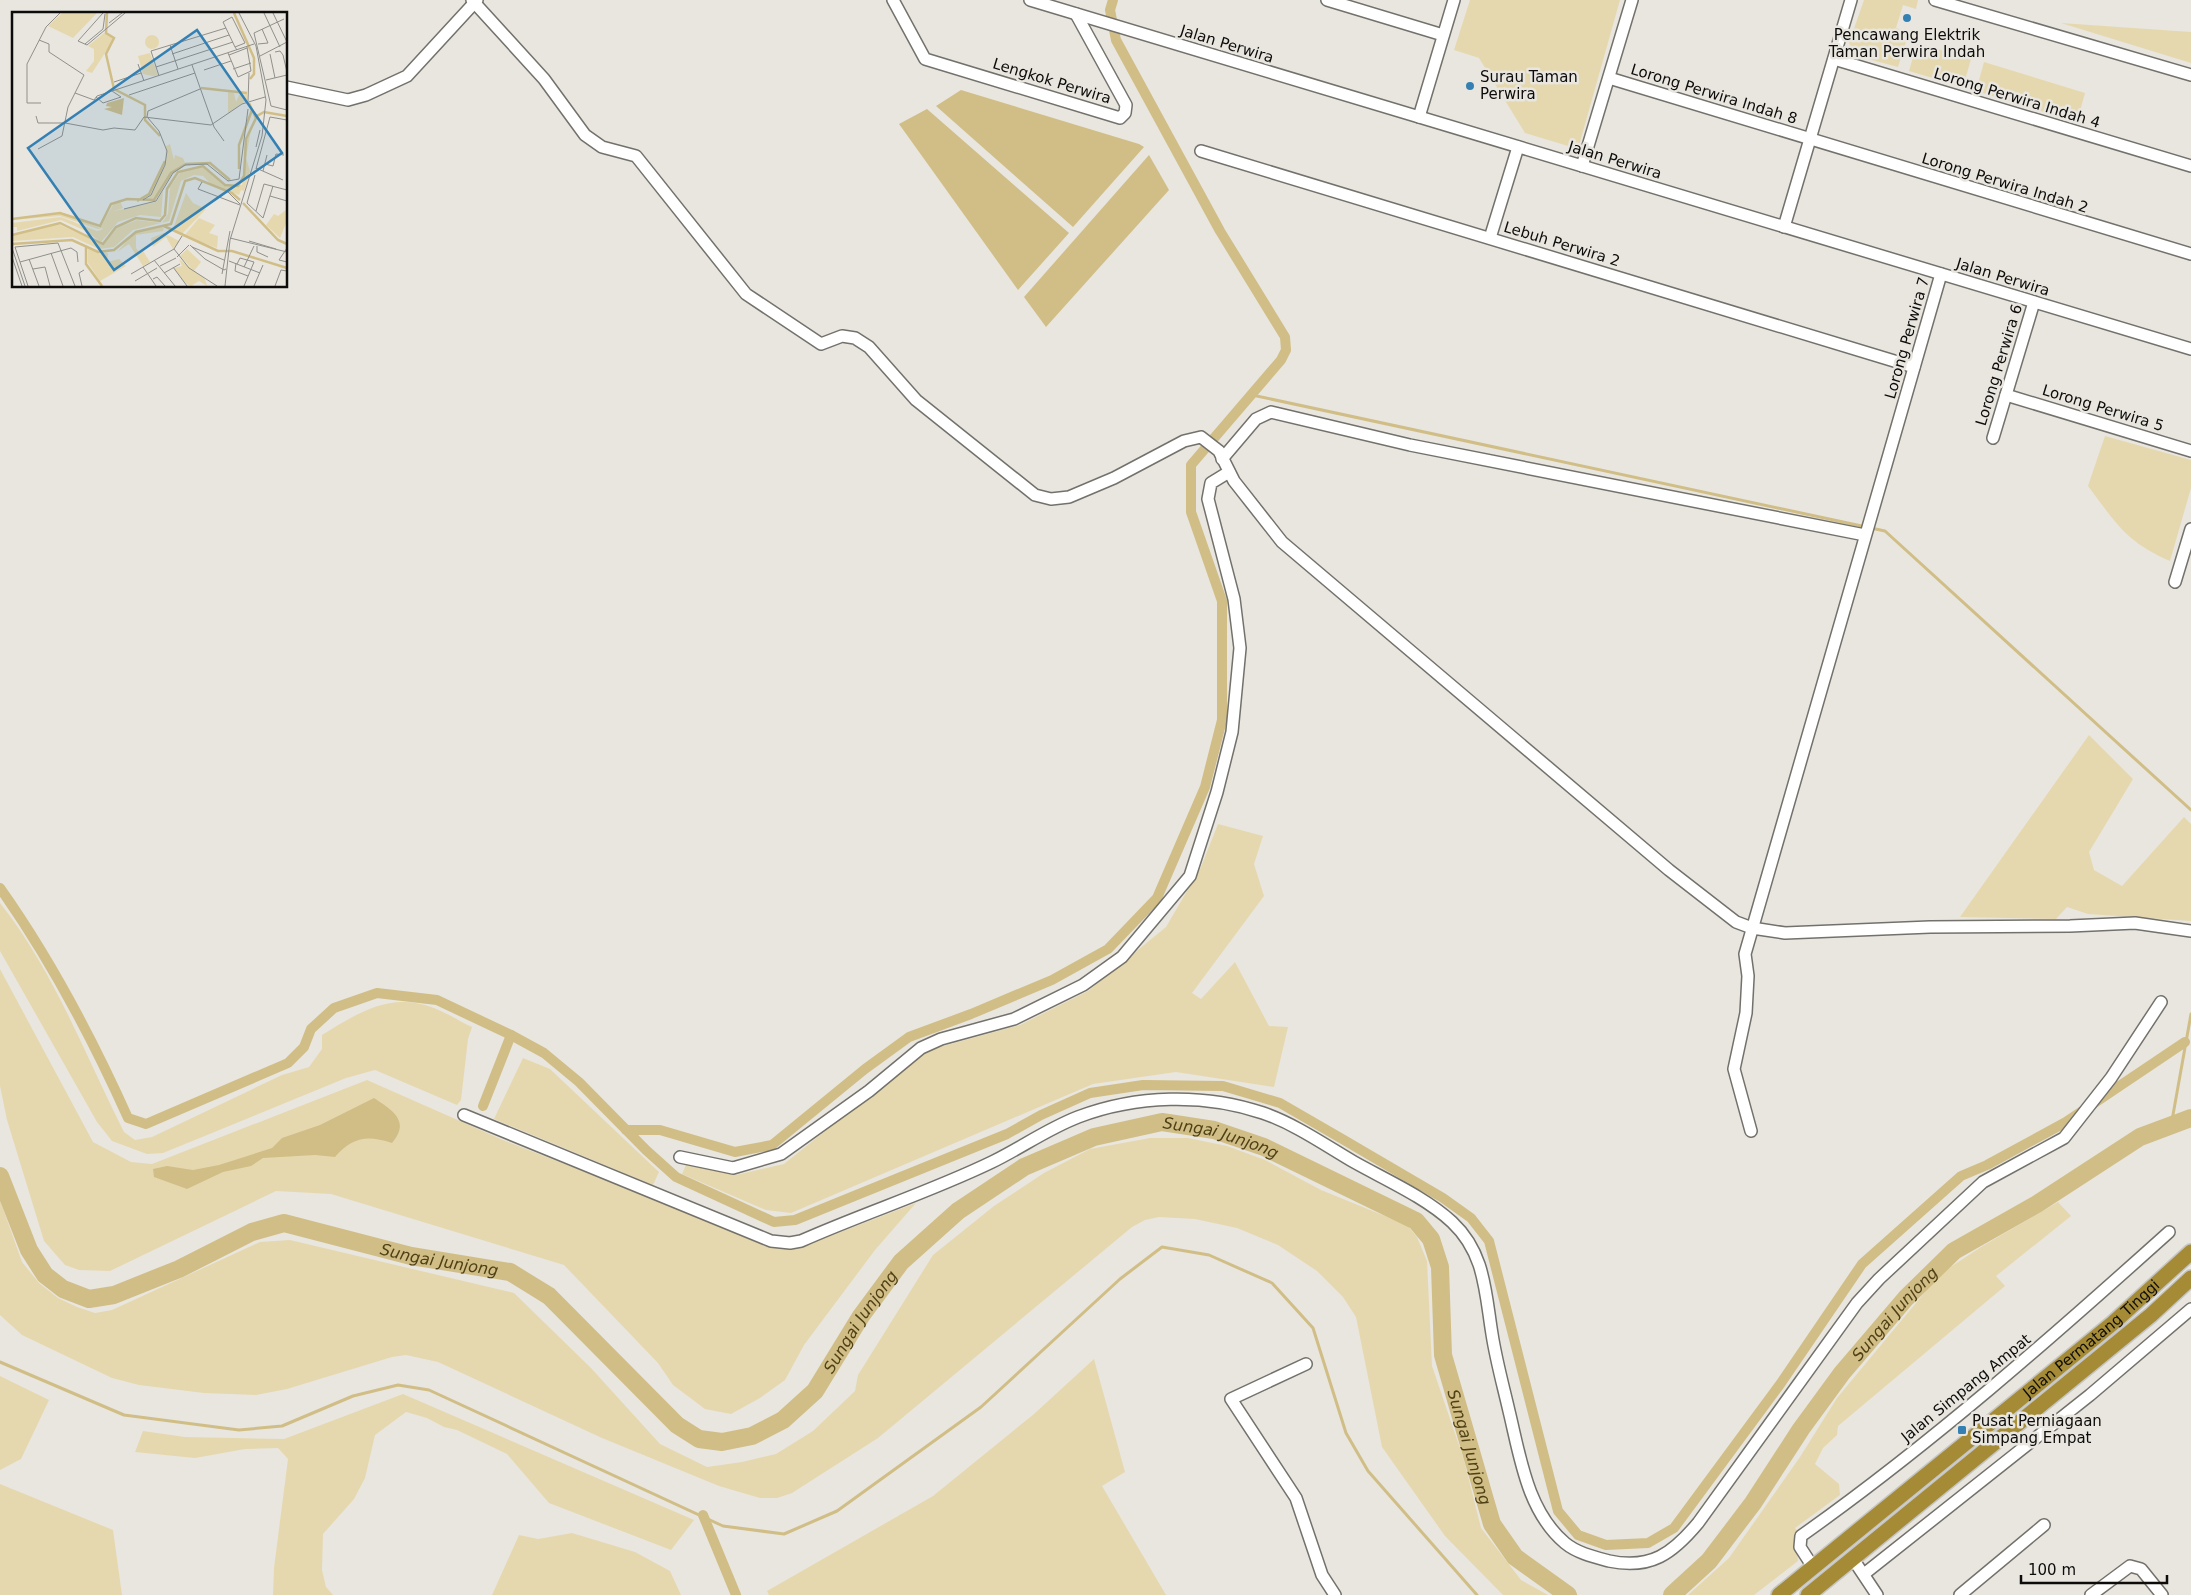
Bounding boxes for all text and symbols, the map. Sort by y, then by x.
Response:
inset map [12,12,288,288]
marker: Pencawang Elektrik Taman Perwira Indah [1901,12,1913,24]
street label: Jalan Perwira [1177,21,1276,67]
place label: Pencawang Elektrik Taman Perwira Indah [1828,26,1985,61]
street label: Lengkok Perwira [991,54,1113,108]
street label: Lorong Perwira Indah 8 [1629,60,1799,128]
street label: Lorong Perwira Indah 4 [1932,64,2102,132]
place label: Surau Taman Perwira [1480,68,1578,103]
marker: Surau Taman Perwira [1464,80,1476,92]
street label: Jalan Perwira [1565,137,1664,183]
street label: Lorong Perwira Indah 2 [1920,149,2090,217]
street label: Lebuh Perwira 2 [1502,218,1622,270]
street label: Jalan Perwira [1953,254,2052,300]
street label: Lorong Perwira 7 [1881,275,1933,401]
street label: Lorong Perwira 6 [1972,302,2026,428]
street label: Lorong Perwira 5 [2040,381,2166,435]
water label: Sungai Junjong [1162,1113,1282,1162]
water label: Sungai Junjong [378,1239,500,1279]
water label: Sungai Junjong [1847,1263,1942,1364]
water label: Sungai Junjong [819,1266,901,1376]
street label: Jalan Permatang Tinggi [2019,1276,2163,1402]
street label: Jalan Simpang Ampat [1897,1330,2035,1446]
water label: Sungai Junjong [1444,1387,1495,1507]
place label: Pusat Perniagaan Simpang Empat [1972,1412,2102,1447]
marker: Pusat Perniagaan Simpang Empat [1956,1424,1968,1436]
scale bar [2021,1552,2167,1584]
text: 100 m [2028,1561,2076,1579]

